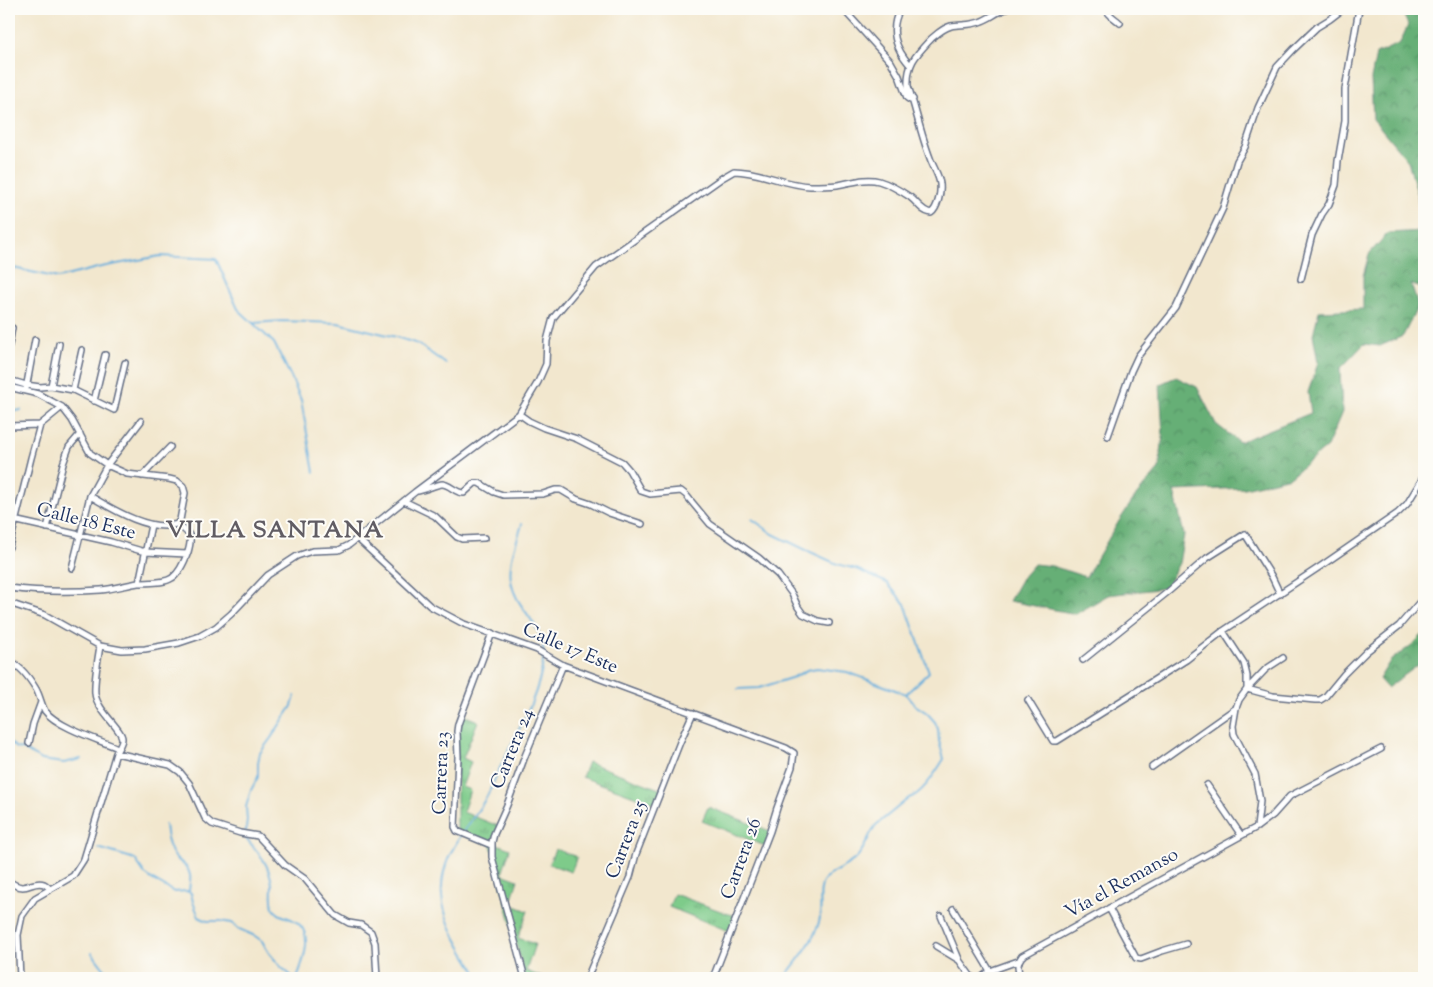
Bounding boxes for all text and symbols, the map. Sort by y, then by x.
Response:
street label: Calle 18 Este [34,497,139,547]
district label: VILLA SANTANA [166,514,384,548]
street label: Calle 17 Este [518,617,622,681]
street label: Carrera 24 [485,704,542,793]
street label: Carrera 23 [427,731,457,815]
street label: Carrera 25 [600,796,654,883]
street label: Carrera 26 [715,814,769,904]
street label: Vía el Remanso [1060,842,1184,926]

